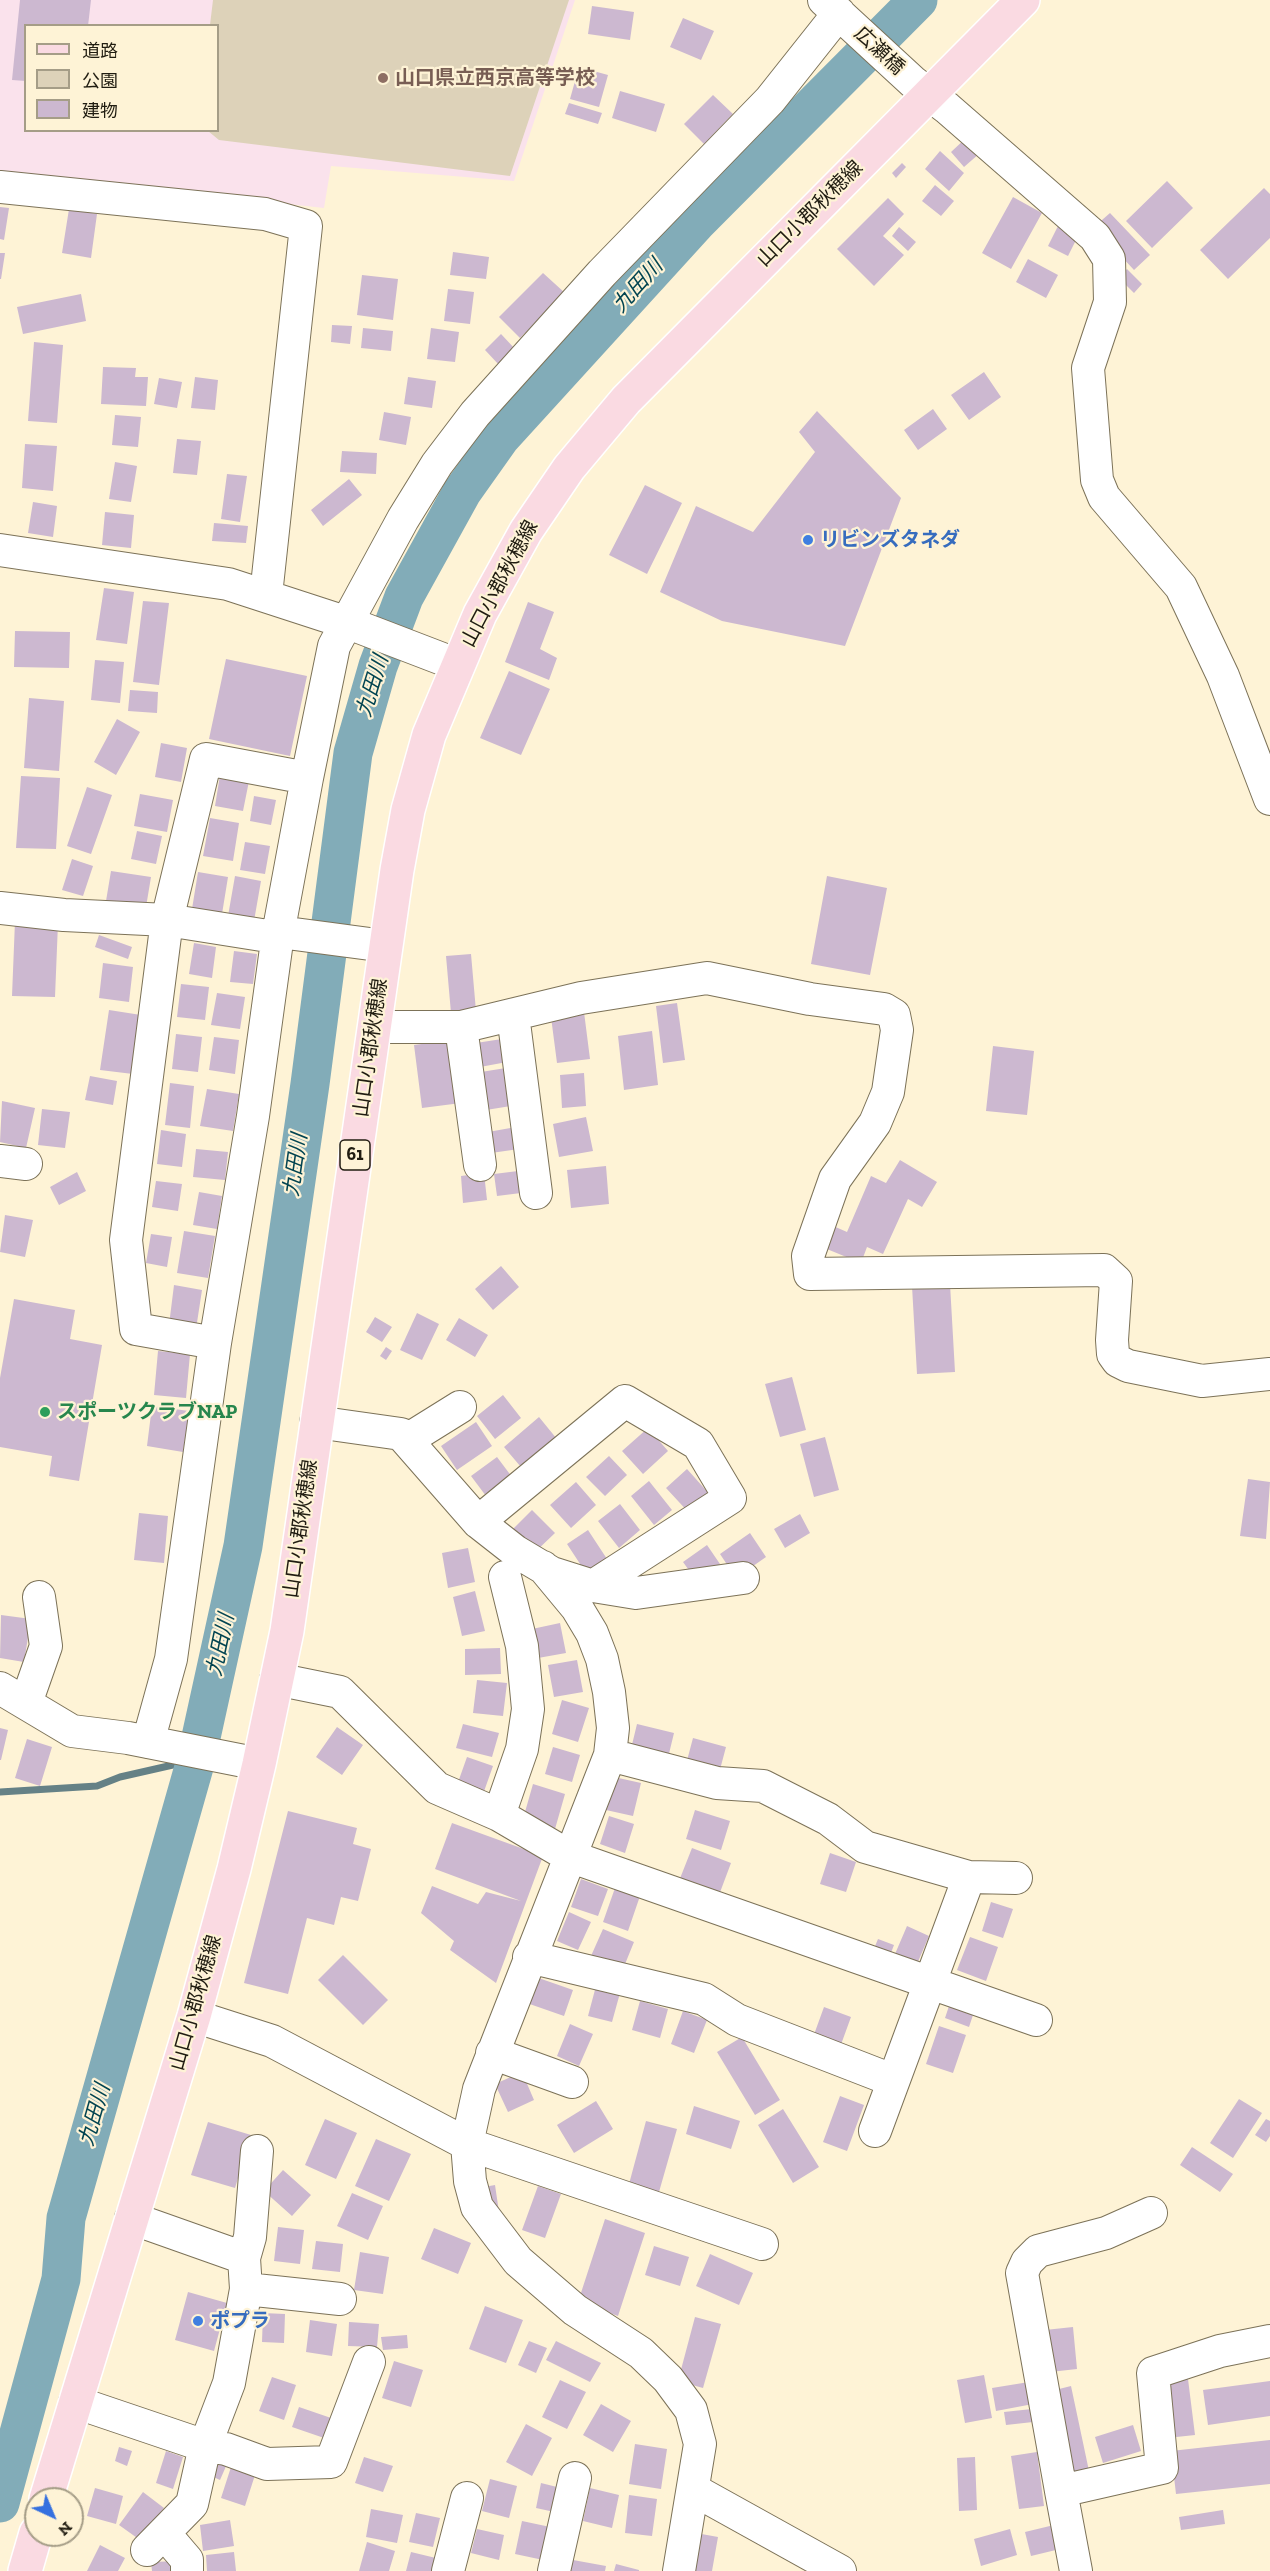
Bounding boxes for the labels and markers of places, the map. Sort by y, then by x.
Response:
place label: 山口県立西京高等学校 [395,66,595,90]
marker: 山口県立西京高等学校 [376,71,390,85]
place label: リビンズタネダ [820,528,960,552]
marker: リビンズタネダ [801,533,815,547]
place label: スポーツクラブNAP [57,1400,237,1424]
marker: スポーツクラブNAP [38,1405,52,1419]
place label: ポプラ [210,2309,270,2333]
marker: ポプラ [191,2314,205,2328]

